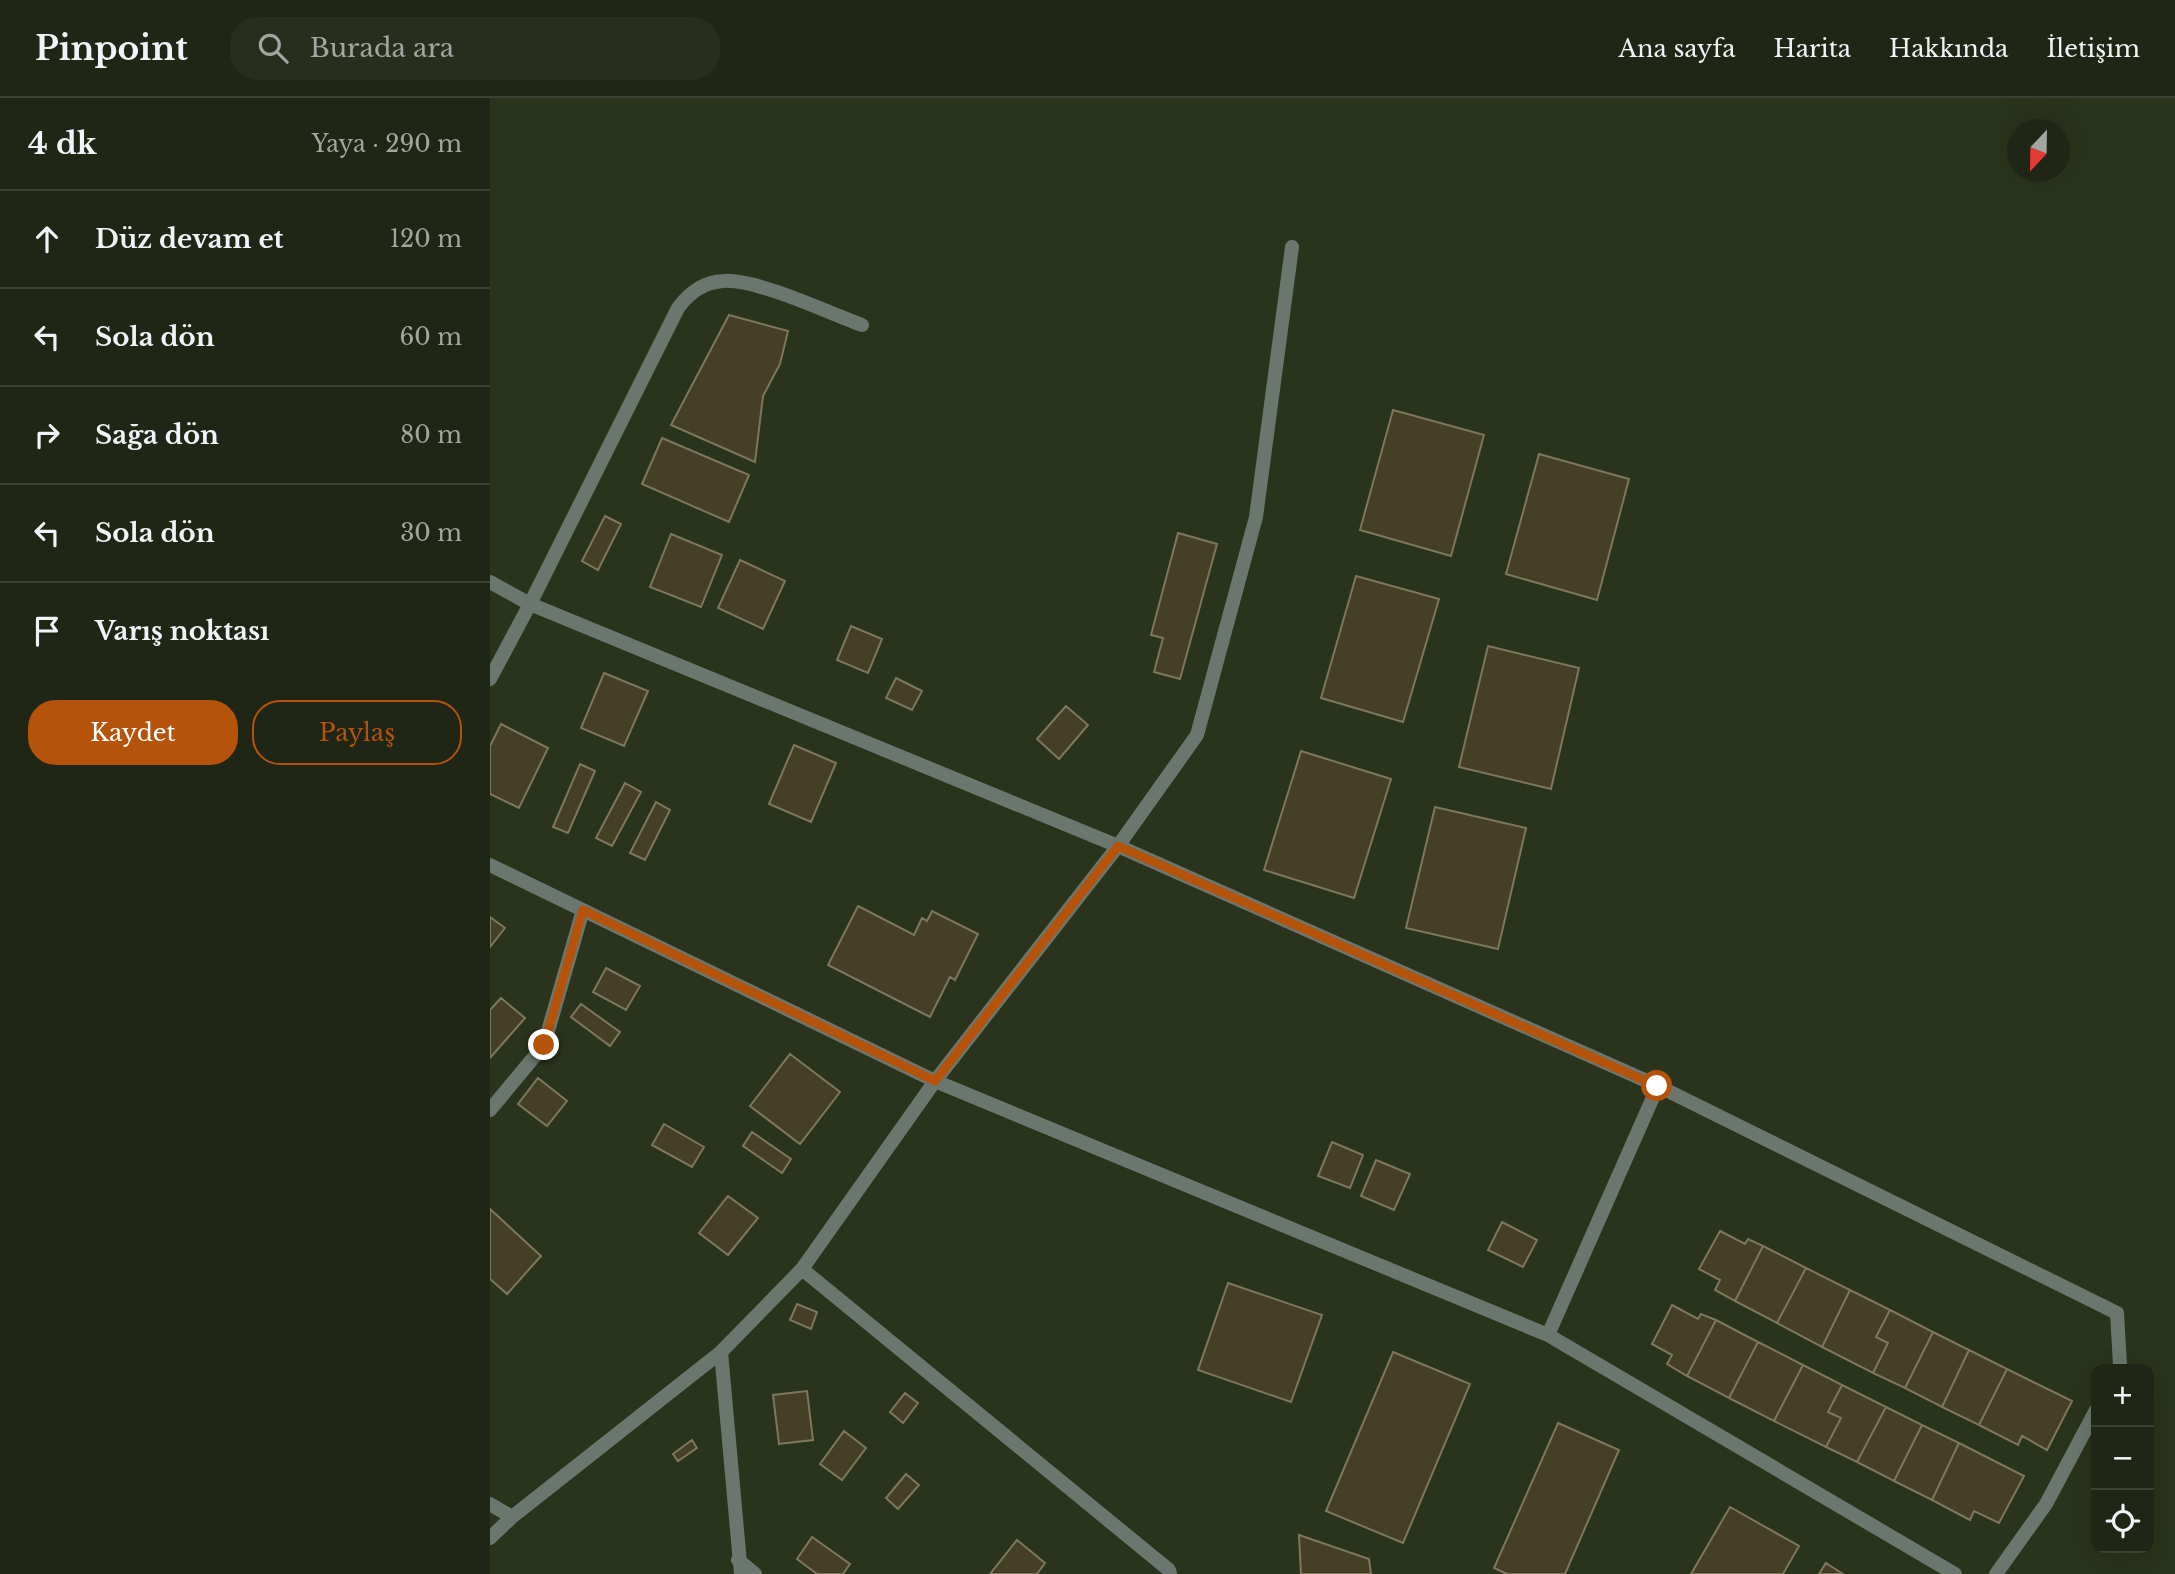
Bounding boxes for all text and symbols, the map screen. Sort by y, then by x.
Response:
search box [230,17,720,80]
text: Pinpoint [35,28,188,69]
icon: search [254,29,292,67]
text: Burada ara [310,32,454,64]
text: Ana sayfa [1618,34,1736,63]
text: Harita [1774,34,1851,63]
text: Hakkında [1889,34,2008,63]
text: İletişim [2046,34,2140,63]
north arrow [2007,119,2070,182]
text: 4 dk [28,125,97,162]
text: Yaya · 290 m [312,130,462,158]
icon: ahead [28,220,66,258]
text: Düz devam et [95,223,284,255]
text: 120 m [390,225,462,253]
icon: left [28,318,66,356]
text: Sola dön [95,321,215,353]
text: 60 m [400,323,462,351]
icon: right [28,416,66,454]
text: Sağa dön [95,419,219,451]
text: 80 m [400,421,462,449]
icon: left [28,514,66,552]
text: Sola dön [95,517,215,549]
text: 30 m [400,519,462,547]
icon: arrive [28,612,66,650]
text: Varış noktası [95,615,270,647]
button: Kaydet [28,700,238,765]
button: Paylaş [252,700,462,765]
route end [528,1029,559,1060]
route start [1641,1070,1672,1101]
map controls [2091,1364,2154,1553]
button: + [2091,1364,2154,1427]
button: − [2091,1427,2154,1490]
button: locate [2091,1490,2154,1553]

